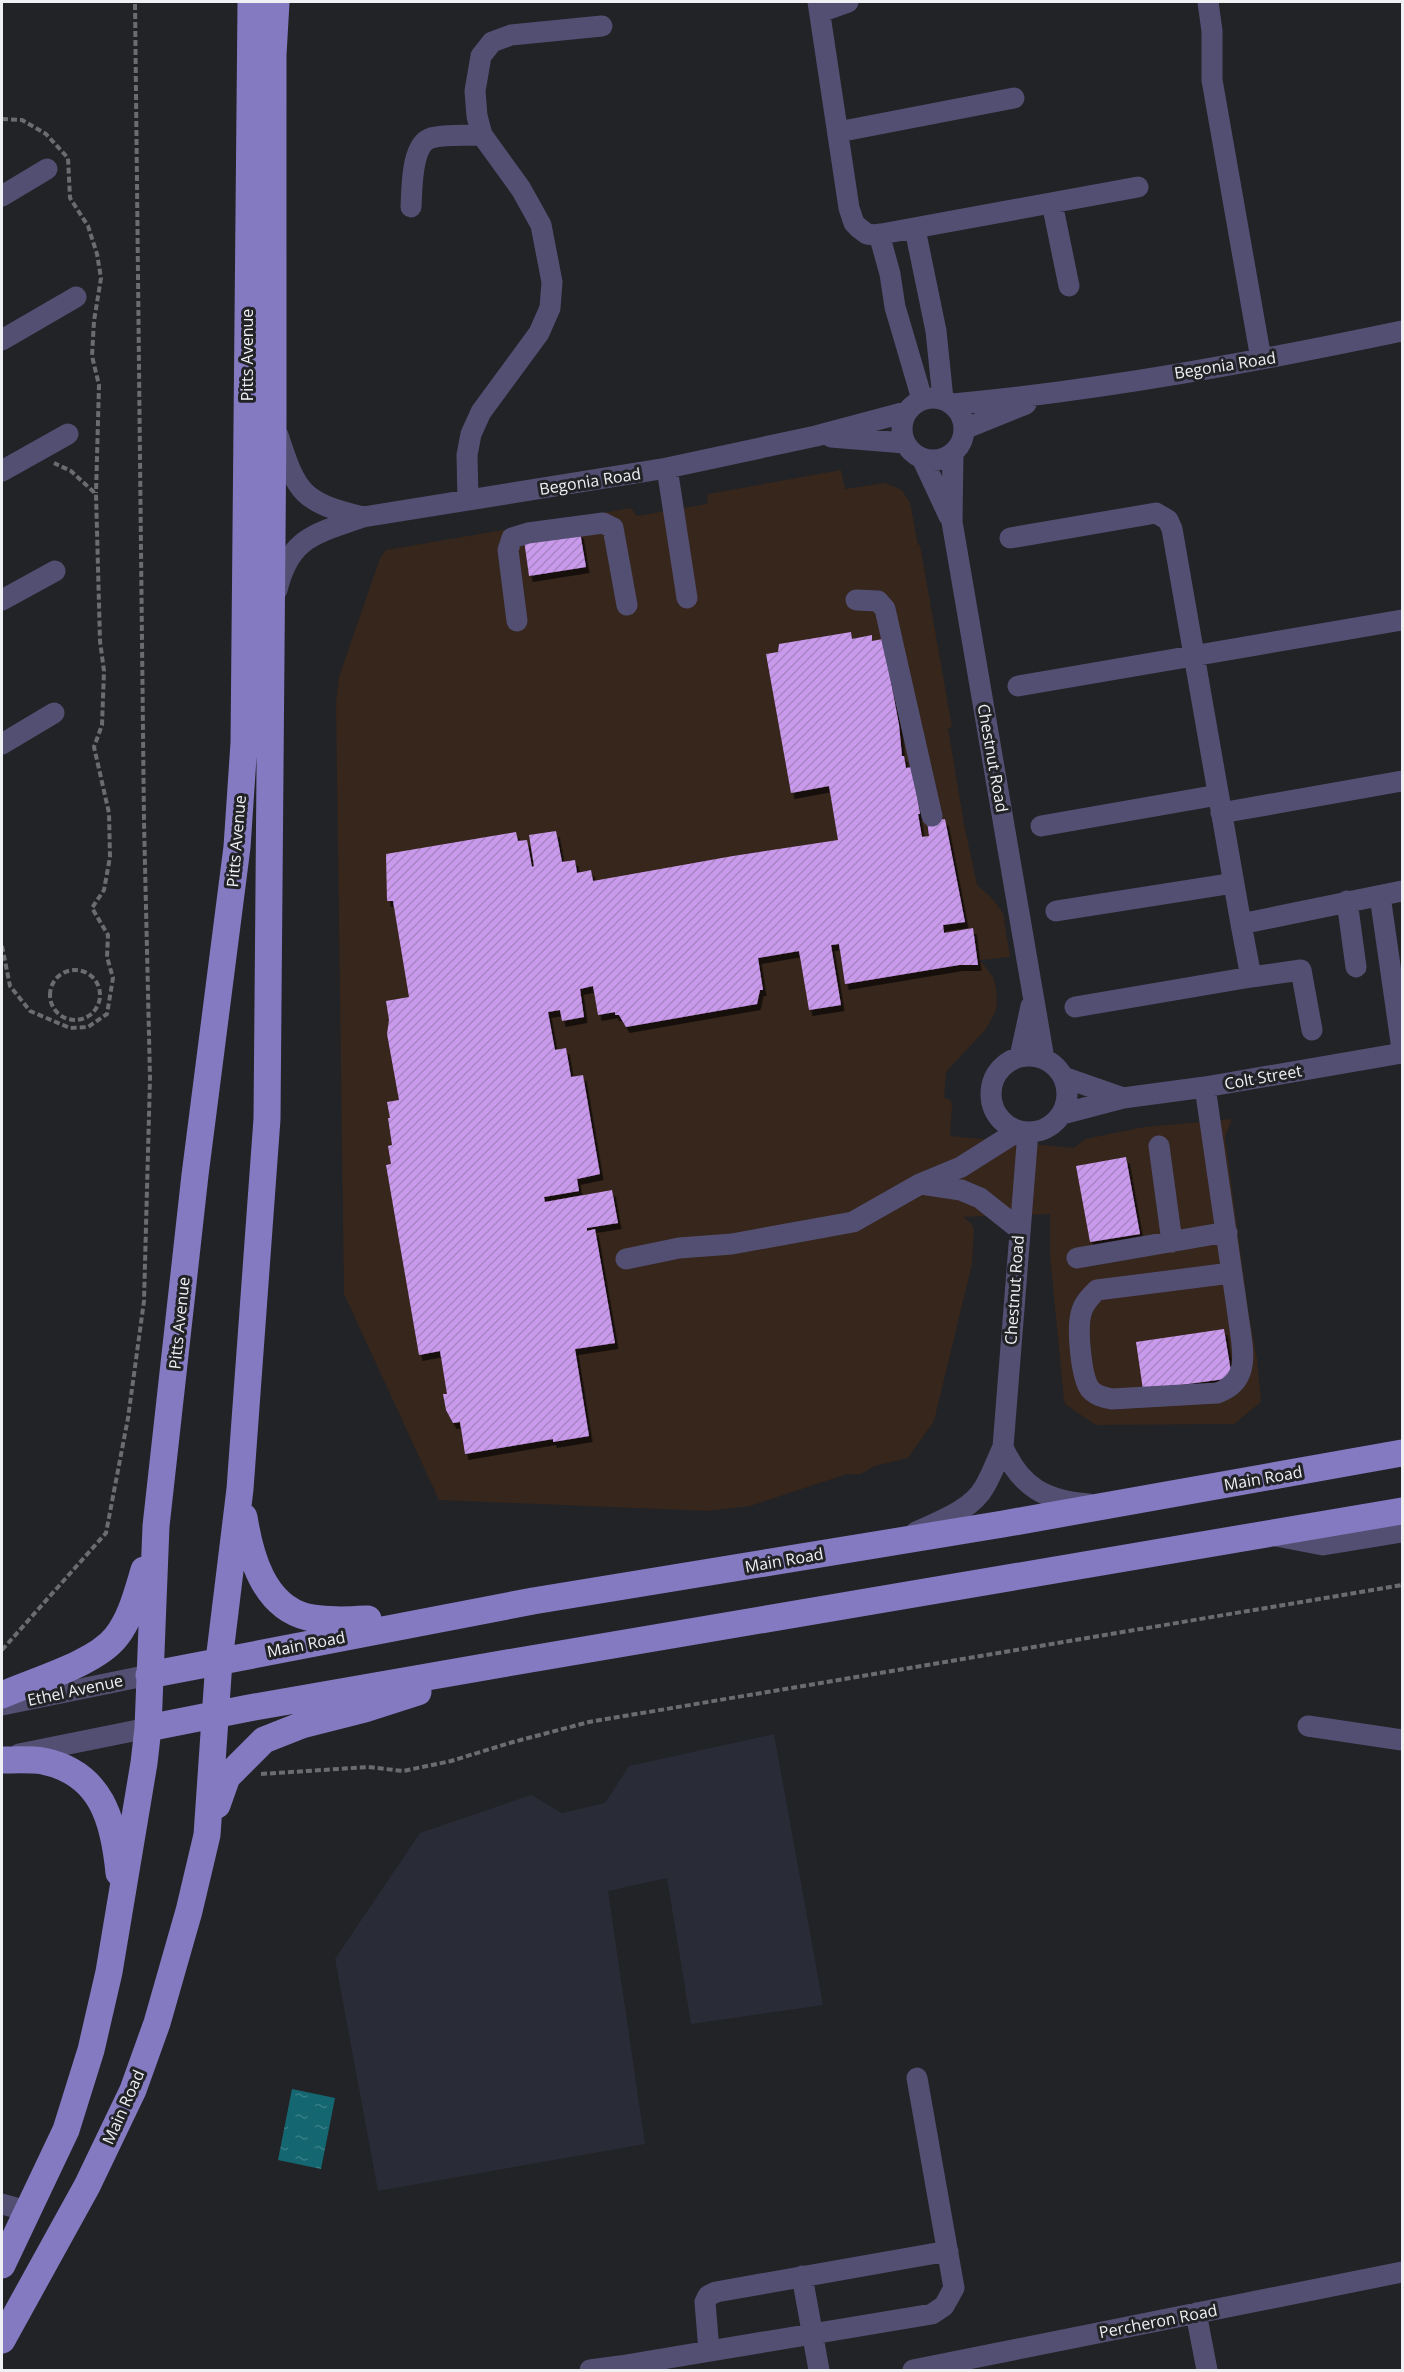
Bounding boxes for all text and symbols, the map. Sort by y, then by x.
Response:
street label: Pitts Avenue [236,309,258,401]
street label: Begonia Road [1173,346,1277,384]
street label: Begonia Road [538,462,642,500]
street label: Chestnut Road [973,702,1013,814]
street label: Pitts Avenue [221,794,251,888]
street label: Colt Street [1223,1059,1304,1095]
street label: Chestnut Road [999,1234,1029,1346]
street label: Pitts Avenue [163,1276,195,1370]
street label: Main Road [1222,1460,1304,1496]
street label: Main Road [743,1542,825,1578]
street label: Main Road [265,1626,347,1662]
street label: Ethel Avenue [25,1669,125,1711]
street label: Main Road [97,2066,149,2148]
street label: Percheron Road [1097,2299,1219,2343]

